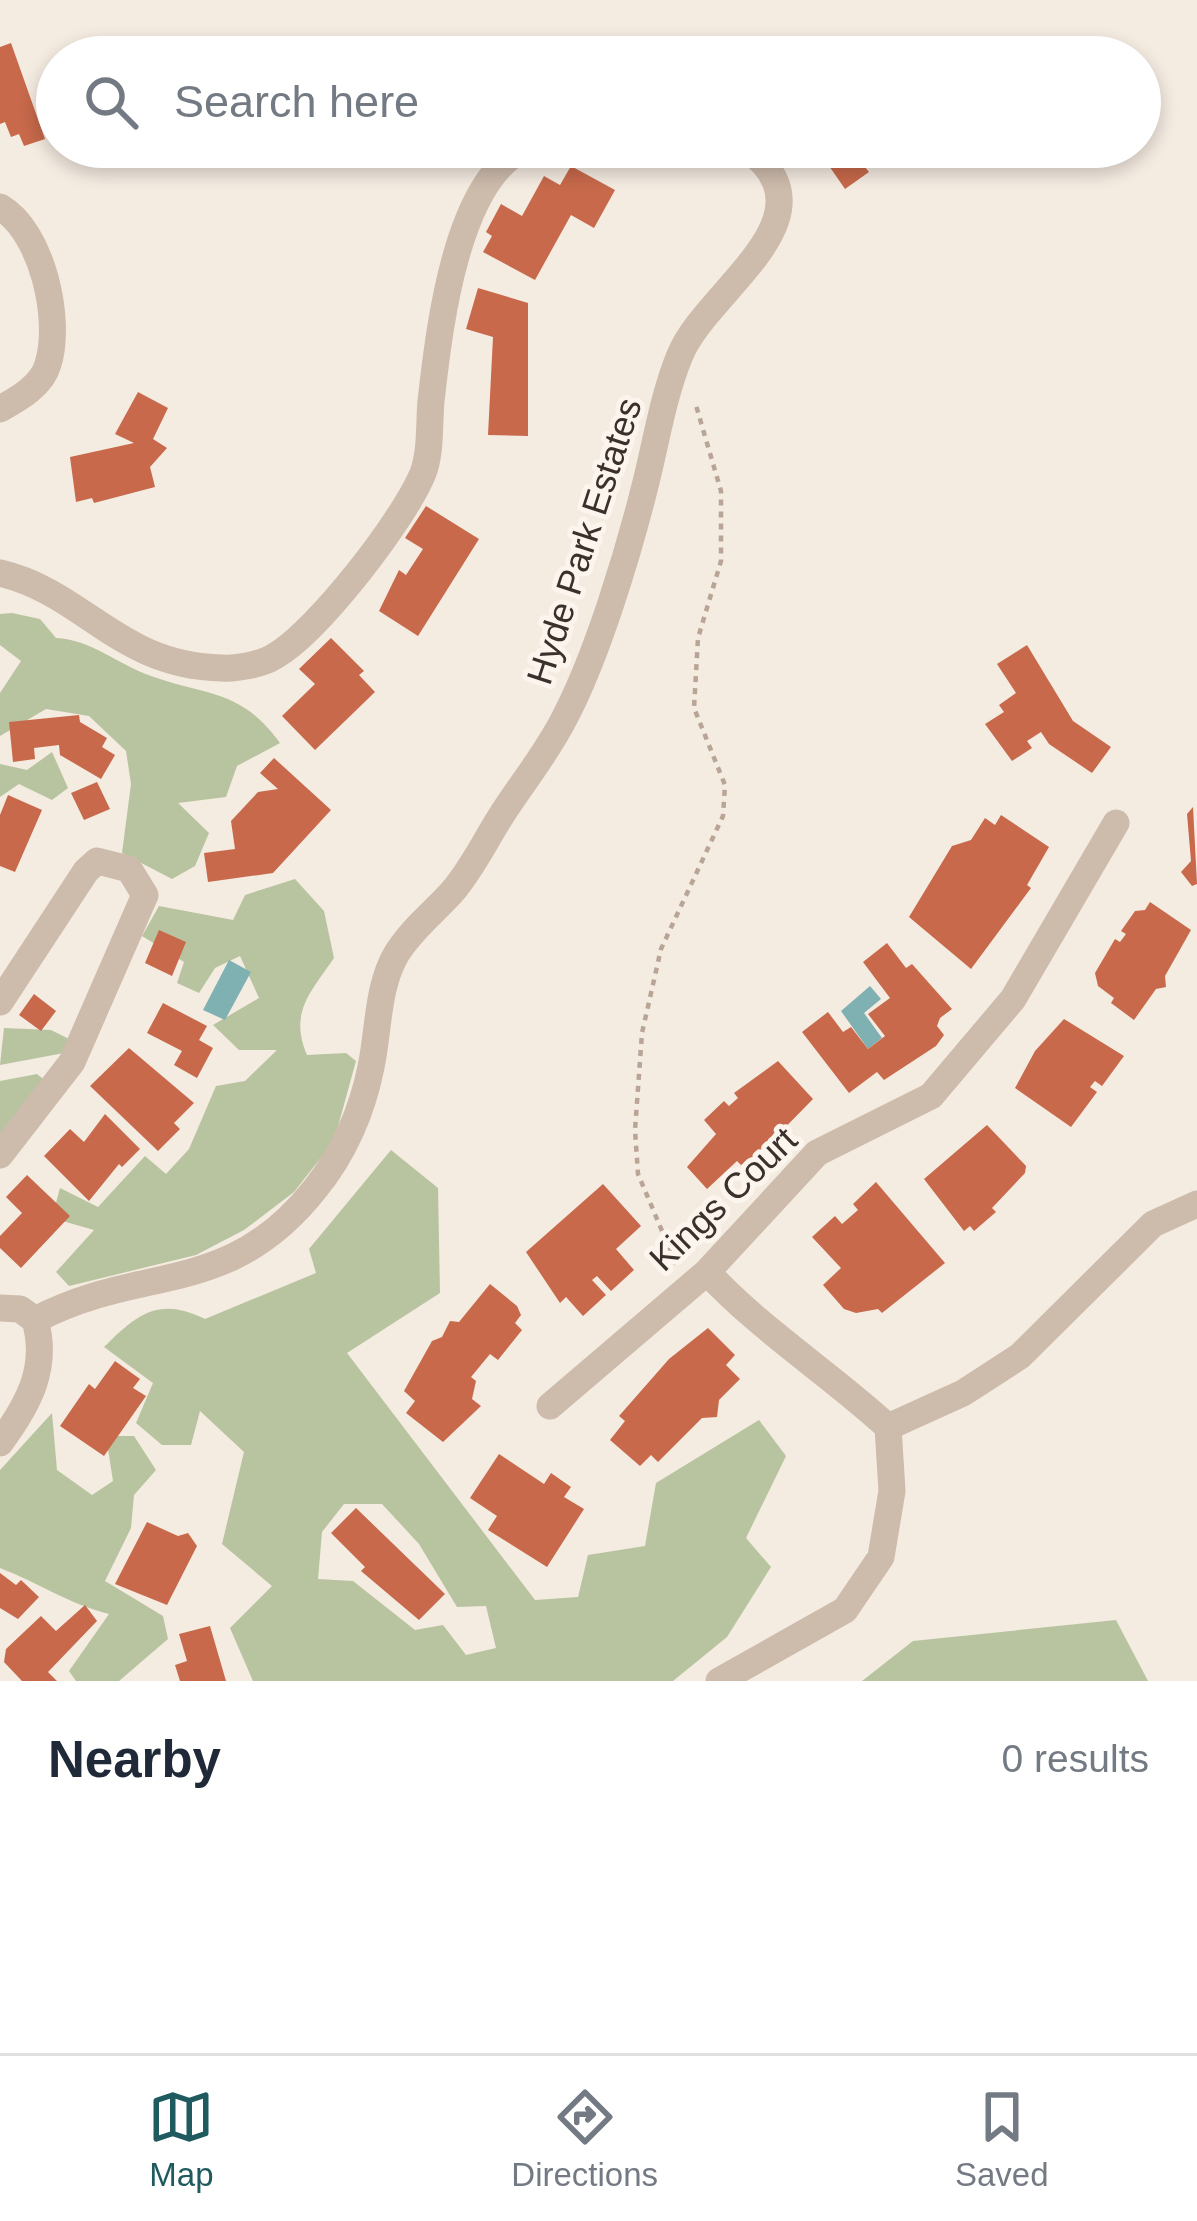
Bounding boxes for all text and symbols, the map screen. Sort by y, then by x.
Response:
search box [36,36,1161,168]
icon: search [78,69,144,135]
text: Search here [174,76,419,127]
street label: Hyde Park Estates [518,393,650,689]
street label: Kings Court [641,1119,805,1279]
text: Nearby [48,1731,221,1788]
text: 0 results [1002,1737,1149,1780]
tab: Map [148,2084,214,2194]
tab: Directions [511,2084,658,2194]
tab: Saved [955,2084,1049,2194]

